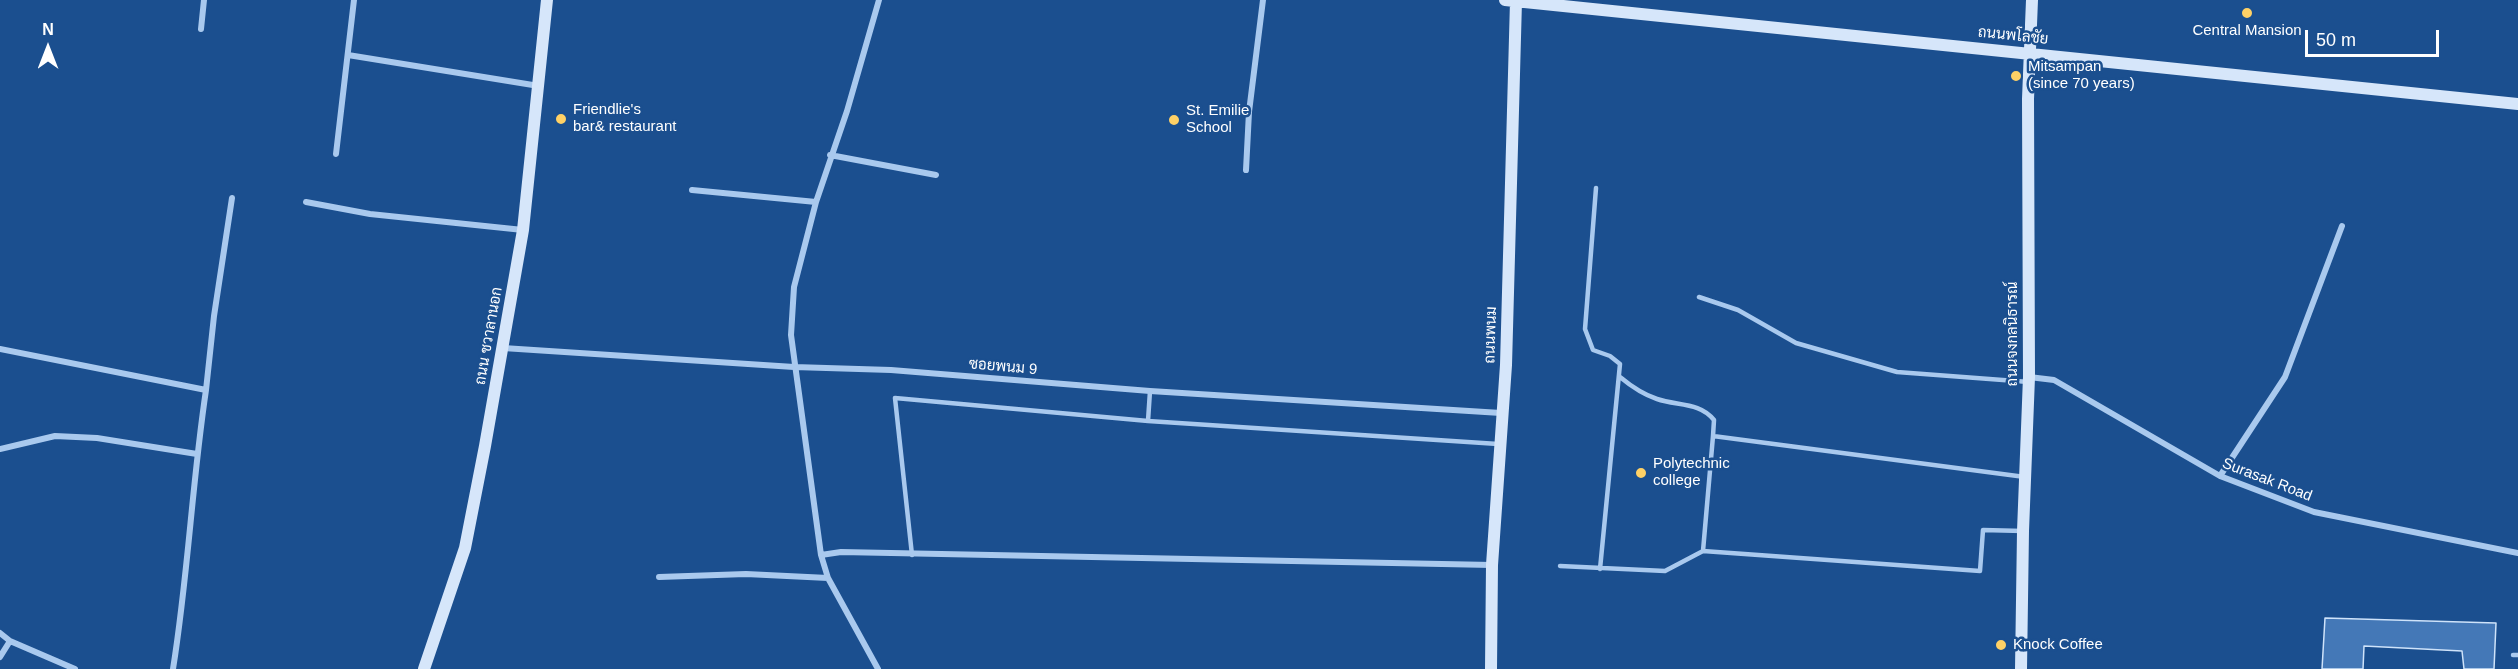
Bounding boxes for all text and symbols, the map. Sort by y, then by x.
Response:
marker: Central Mansion [2240,6,2254,20]
north arrow [18,18,78,78]
scale bar [2308,18,2442,56]
text: N [42,21,54,38]
place label: Central Mansion [2192,22,2302,40]
street label: ถนนพโลชัย [1977,23,2049,49]
text: 50 m [2316,30,2356,50]
place label: Mitsampan (since 70 years) [2028,58,2135,93]
marker: Mitsampan (since 70 years) [2009,69,2023,83]
place label: Friendlie's bar& restaurant [573,101,676,136]
place label: St. Emilie School [1186,102,1249,137]
marker: Friendlie's bar& restaurant [554,112,568,126]
marker: St. Emilie School [1167,113,1181,127]
street label: ถนนจงกลนิธารณ์ [2004,282,2022,386]
street label: ถนน ชวาลานอก [472,286,506,386]
street label: ถนนพนม [1481,306,1501,364]
street label: ซอยพนม 9 [968,355,1038,379]
place label: Polytechnic college [1653,455,1730,490]
street label: Surasak Road [2219,455,2315,505]
marker: Polytechnic college [1634,466,1648,480]
place label: Knock Coffee [2013,636,2103,654]
marker: Knock Coffee [1994,638,2008,652]

